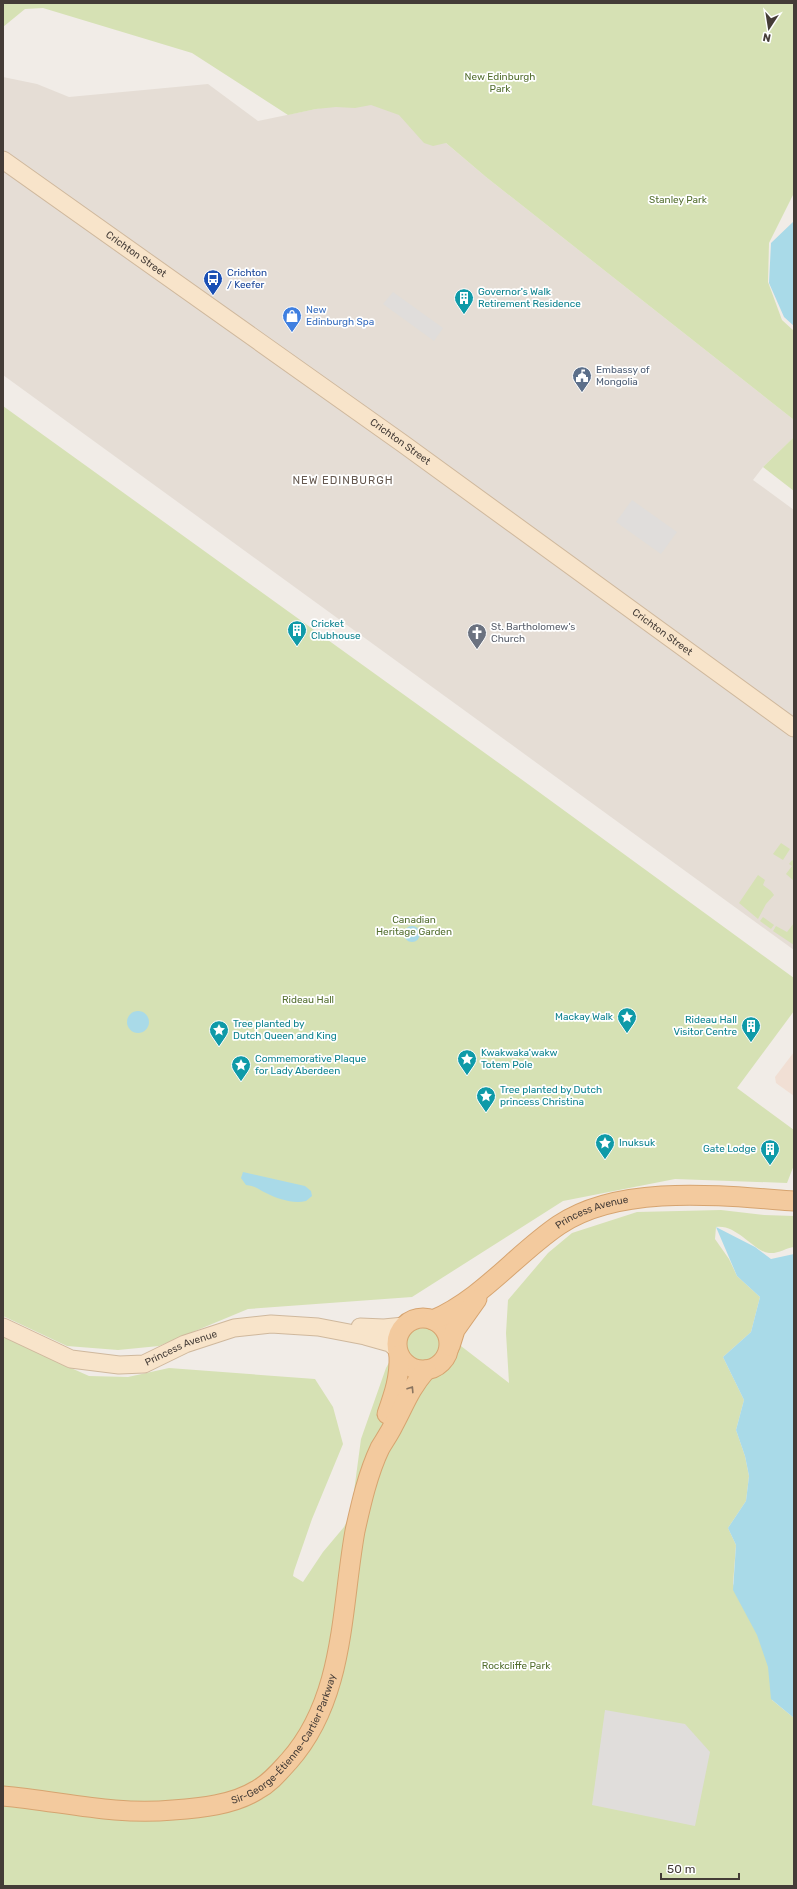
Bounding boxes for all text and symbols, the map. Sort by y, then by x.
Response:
north arrow [749,8,789,48]
text: N [762,30,772,44]
park label: New Edinburgh Park [465,71,535,95]
park label: Stanley Park [649,194,708,206]
street label: Crichton Street [103,229,169,280]
place label: Crichton / Keefer [227,267,267,291]
bus stop icon: Crichton / Keefer [202,268,224,296]
place label: Governor's Walk Retirement Residence [478,286,581,310]
building icon: Governor's Walk Retirement Residence [453,287,475,315]
place label: New Edinburgh Spa [306,304,374,328]
shop icon: New Edinburgh Spa [281,305,303,333]
place label: Embassy of Mongolia [596,364,650,388]
public building icon: Embassy of Mongolia [571,365,593,393]
street label: Crichton Street [368,416,433,468]
district label: NEW EDINBURGH [292,474,394,487]
street label: Crichton Street [630,606,695,658]
place label: Cricket Clubhouse [311,618,361,642]
building icon: Cricket Clubhouse [286,619,308,647]
place label: St. Bartholomew's Church [491,621,575,645]
church icon: St. Bartholomew's Church [466,622,488,650]
park label: Canadian Heritage Garden [376,914,452,938]
park label: Rideau Hall [282,994,334,1006]
place icon: Mackay Walk [616,1006,638,1034]
place label: Mackay Walk [555,1011,614,1023]
place label: Rideau Hall Visitor Centre [673,1014,737,1038]
building icon: Rideau Hall Visitor Centre [740,1015,762,1043]
place label: Tree planted by Dutch Queen and King [233,1018,337,1042]
place icon: Tree planted by Dutch Queen and King [208,1019,230,1047]
place label: Kwakwaka'wakw Totem Pole [481,1047,558,1071]
place icon: Kwakwaka'wakw Totem Pole [456,1048,478,1076]
place label: Commemorative Plaque for Lady Aberdeen [255,1053,367,1077]
place icon: Commemorative Plaque for Lady Aberdeen [230,1054,252,1082]
place label: Tree planted by Dutch princess Christina [500,1084,602,1108]
place icon: Tree planted by Dutch princess Christina [475,1085,497,1113]
place icon: Inuksuk [594,1132,616,1160]
place label: Inuksuk [619,1137,656,1149]
building icon: Gate Lodge [759,1138,781,1166]
place label: Gate Lodge [703,1143,756,1155]
street label: Princess Avenue [553,1194,630,1232]
street label: Princess Avenue [143,1328,219,1369]
one-way arrow [406,1387,413,1394]
park label: Rockcliffe Park [482,1660,551,1672]
street label: Sir-George-Étienne-Cartier Parkway [230,1672,339,1807]
scale bar [661,1855,739,1881]
text: 50 m [667,1862,695,1876]

